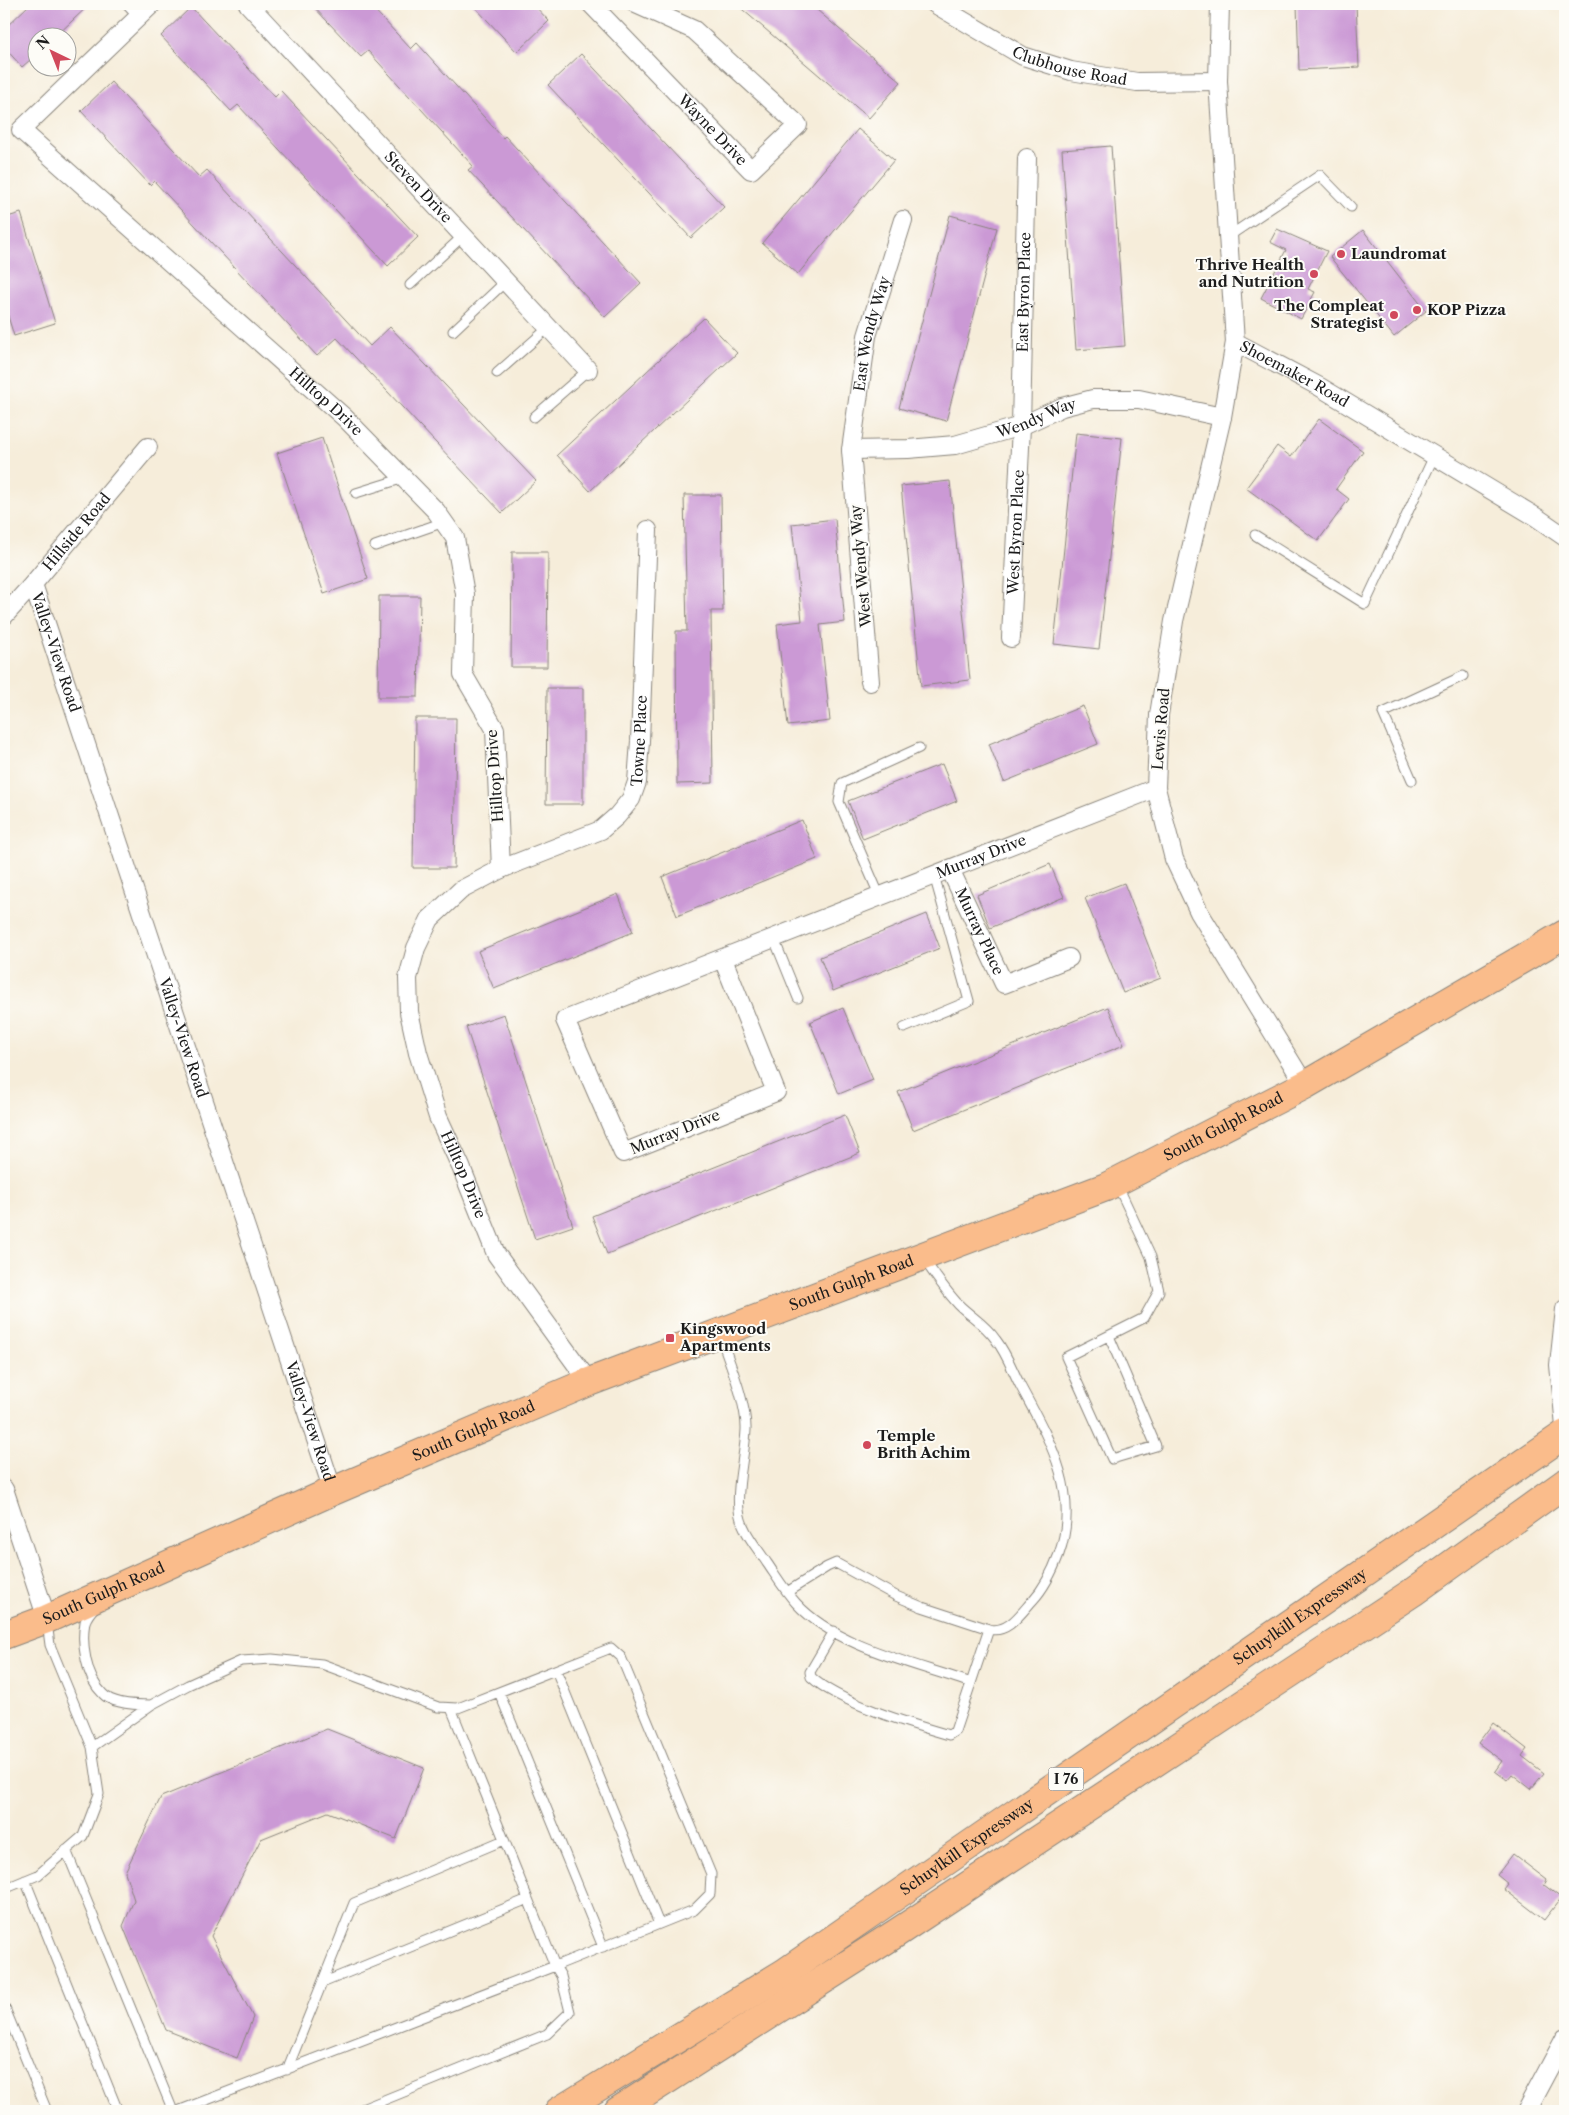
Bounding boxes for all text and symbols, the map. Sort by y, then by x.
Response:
north arrow [28,28,78,78]
text: N [33,32,54,53]
street label: Clubhouse Road [1009,42,1129,89]
street label: Wayne Drive [673,89,751,169]
street label: Steven Drive [381,147,456,227]
street label: East Byron Place [1013,232,1034,352]
place label: Laundromat [1351,244,1447,263]
marker: Laundromat [1335,248,1347,260]
place label: Thrive Health and Nutrition [1195,255,1305,291]
marker: Thrive Health and Nutrition [1308,268,1320,280]
street label: East Wendy Way [849,273,894,392]
place label: The Compleat Strategist [1274,296,1384,332]
place label: KOP Pizza [1427,300,1506,319]
marker: KOP Pizza [1411,304,1423,316]
marker: The Compleat Strategist [1388,309,1400,321]
street label: Shoemaker Road [1237,336,1353,411]
street label: Hilltop Drive [285,363,367,440]
street label: Wendy Way [993,394,1079,442]
street label: West Byron Place [1003,469,1028,596]
street label: Hillside Road [38,489,114,575]
street label: West Wendy Way [846,503,875,629]
street label: Valley-View Road [27,589,85,715]
street label: Lewis Road [1147,687,1174,771]
street label: Towne Place [627,695,651,787]
street label: Hilltop Drive [482,729,507,823]
street label: Murray Drive [933,830,1029,882]
street label: Murray Place [951,884,1009,978]
street label: Valley-View Road [155,974,212,1100]
street label: South Gulph Road [1160,1088,1286,1165]
street label: Murray Drive [627,1105,722,1158]
street label: Hilltop Drive [437,1128,491,1221]
street label: South Gulph Road [786,1250,916,1315]
place label: Kingswood Apartments [679,1319,771,1355]
marker: Kingswood Apartments [664,1332,676,1344]
street label: Valley-View Road [281,1358,339,1484]
street label: South Gulph Road [409,1396,538,1465]
place label: Temple Brith Achim [877,1426,971,1462]
marker: Temple Brith Achim [861,1439,873,1451]
street label: South Gulph Road [39,1558,167,1629]
street label: Schuylkill Expressway [1229,1563,1371,1669]
road number: I 76 [1048,1768,1084,1790]
street label: Schuylkill Expressway [896,1793,1037,1899]

